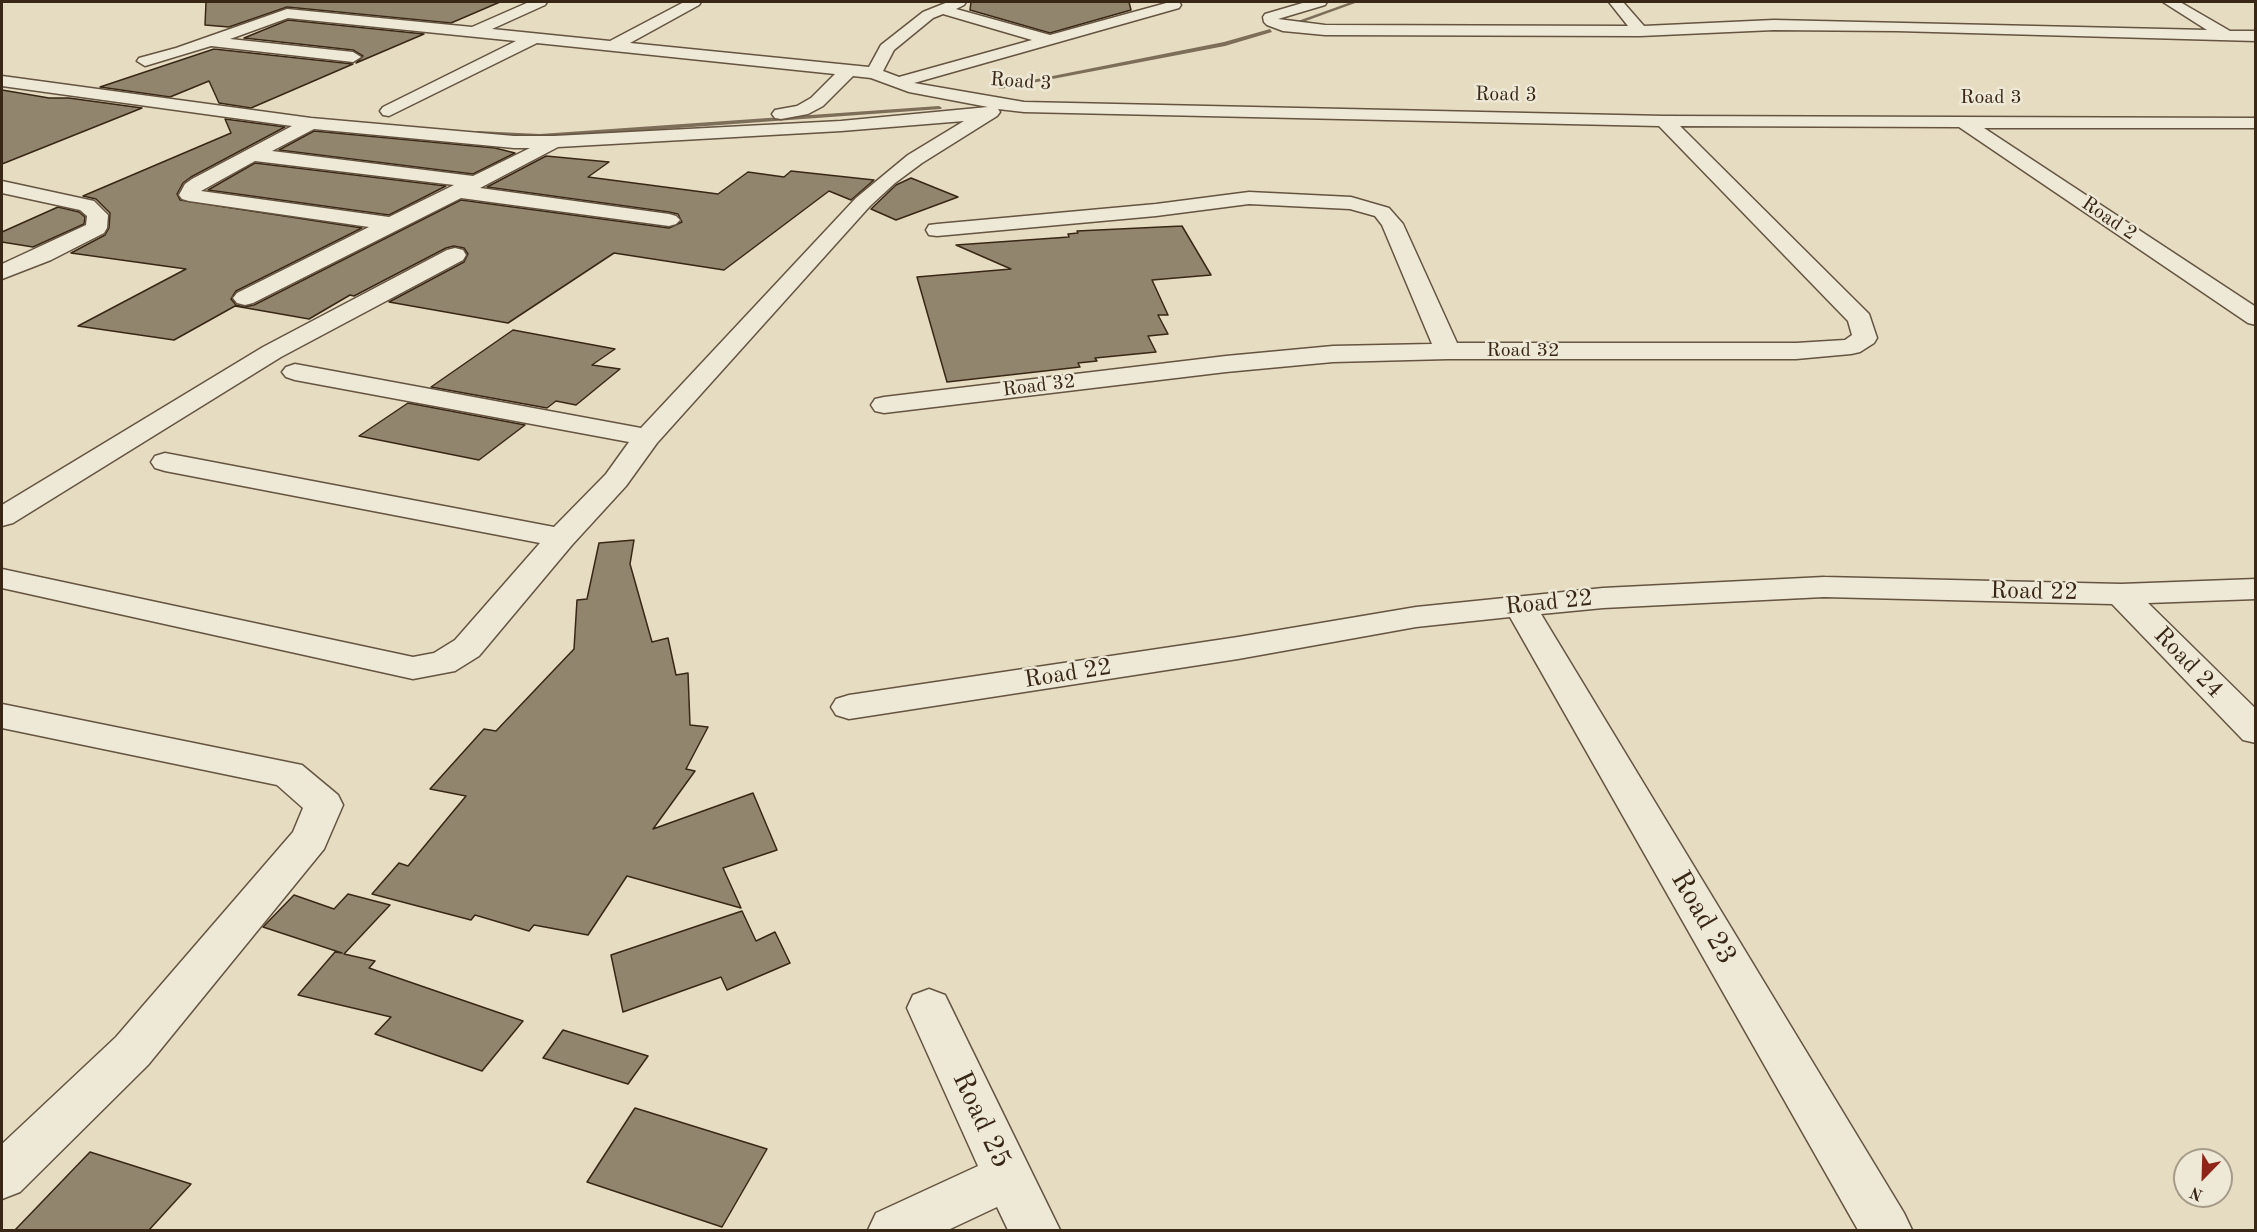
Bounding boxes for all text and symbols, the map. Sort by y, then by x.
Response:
street label: Road 3 [989,68,1053,96]
street label: Road 3 [1475,82,1537,108]
street label: Road 3 [1960,86,2022,110]
street label: Road 2 [2077,192,2141,246]
street label: Road 32 [1486,339,1560,363]
street label: Road 32 [1001,370,1077,402]
street label: Road 22 [1990,577,2078,607]
street label: Road 22 [1504,584,1594,622]
street label: Road 24 [2147,621,2229,705]
street label: Road 22 [1022,653,1114,695]
street label: Road 23 [1663,865,1743,971]
street label: Road 25 [944,1066,1018,1174]
north arrow [2173,1148,2233,1208]
text: N [2188,1183,2206,1202]

